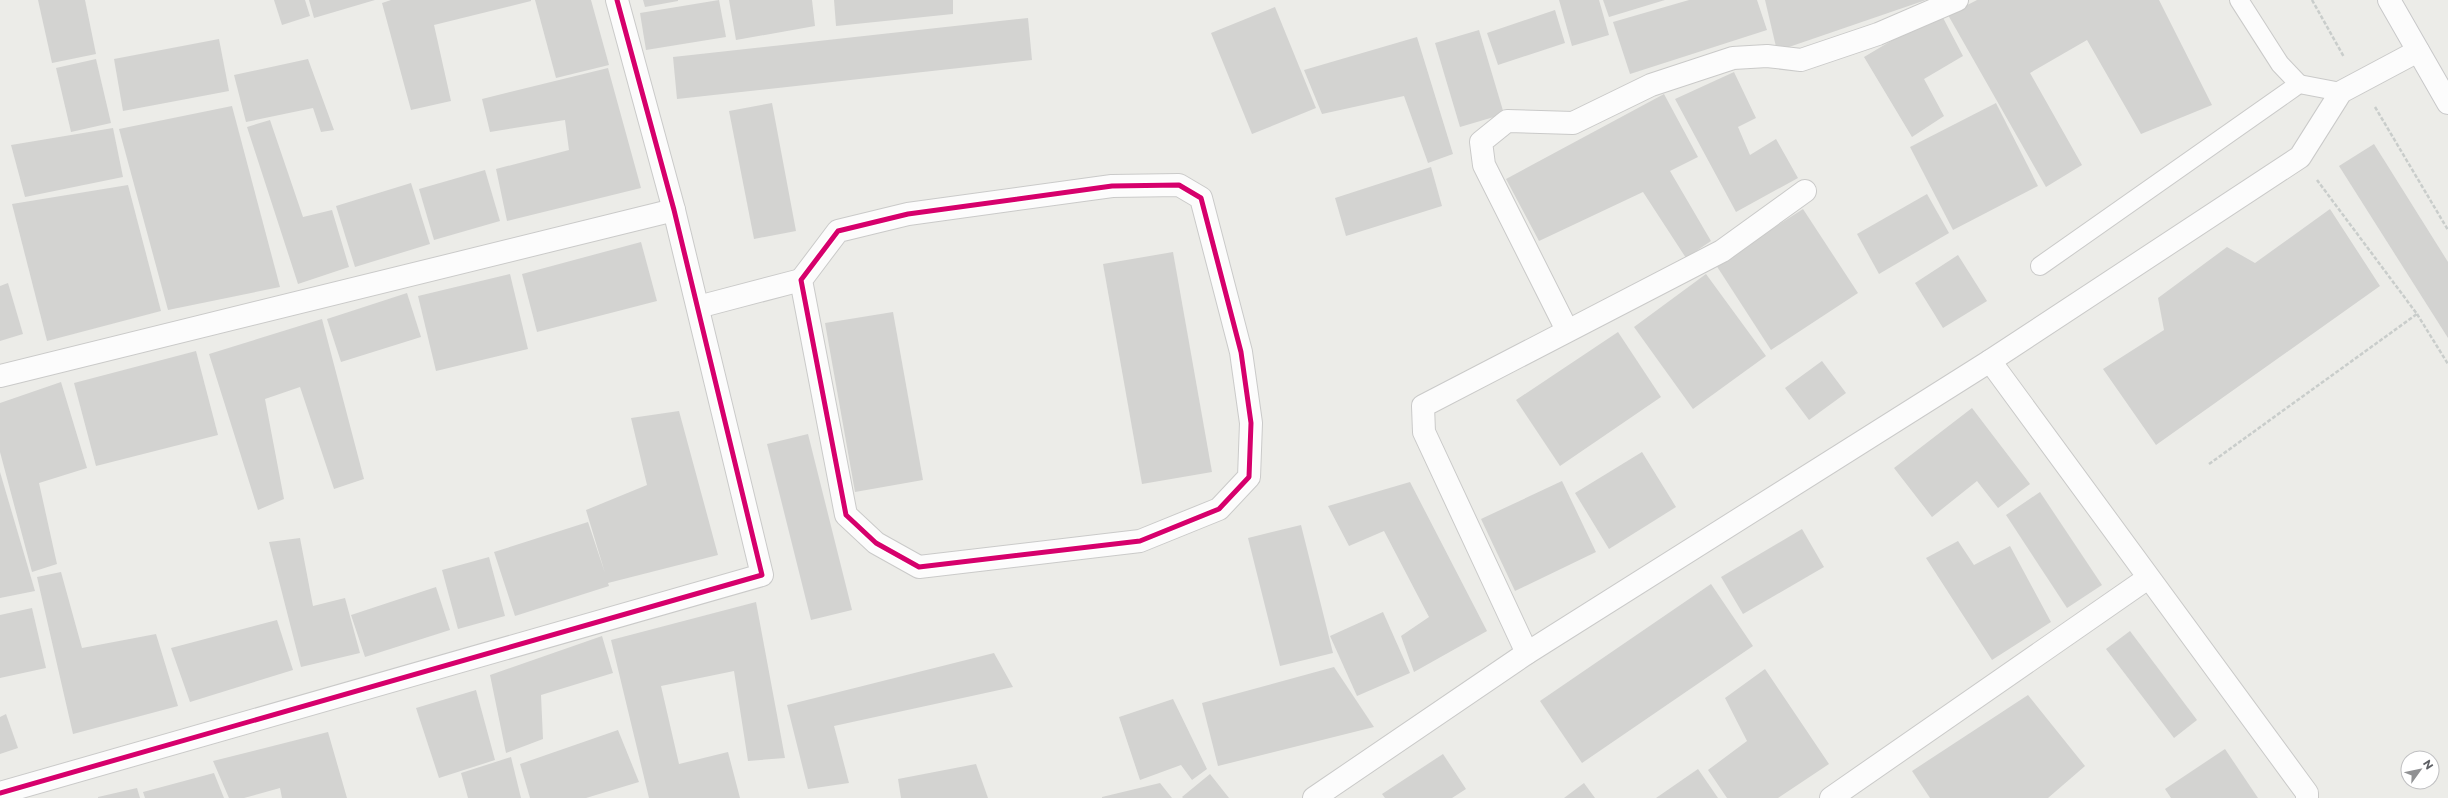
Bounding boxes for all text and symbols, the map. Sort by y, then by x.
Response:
north arrow [2400,750,2440,790]
text: N [2420,757,2437,772]

